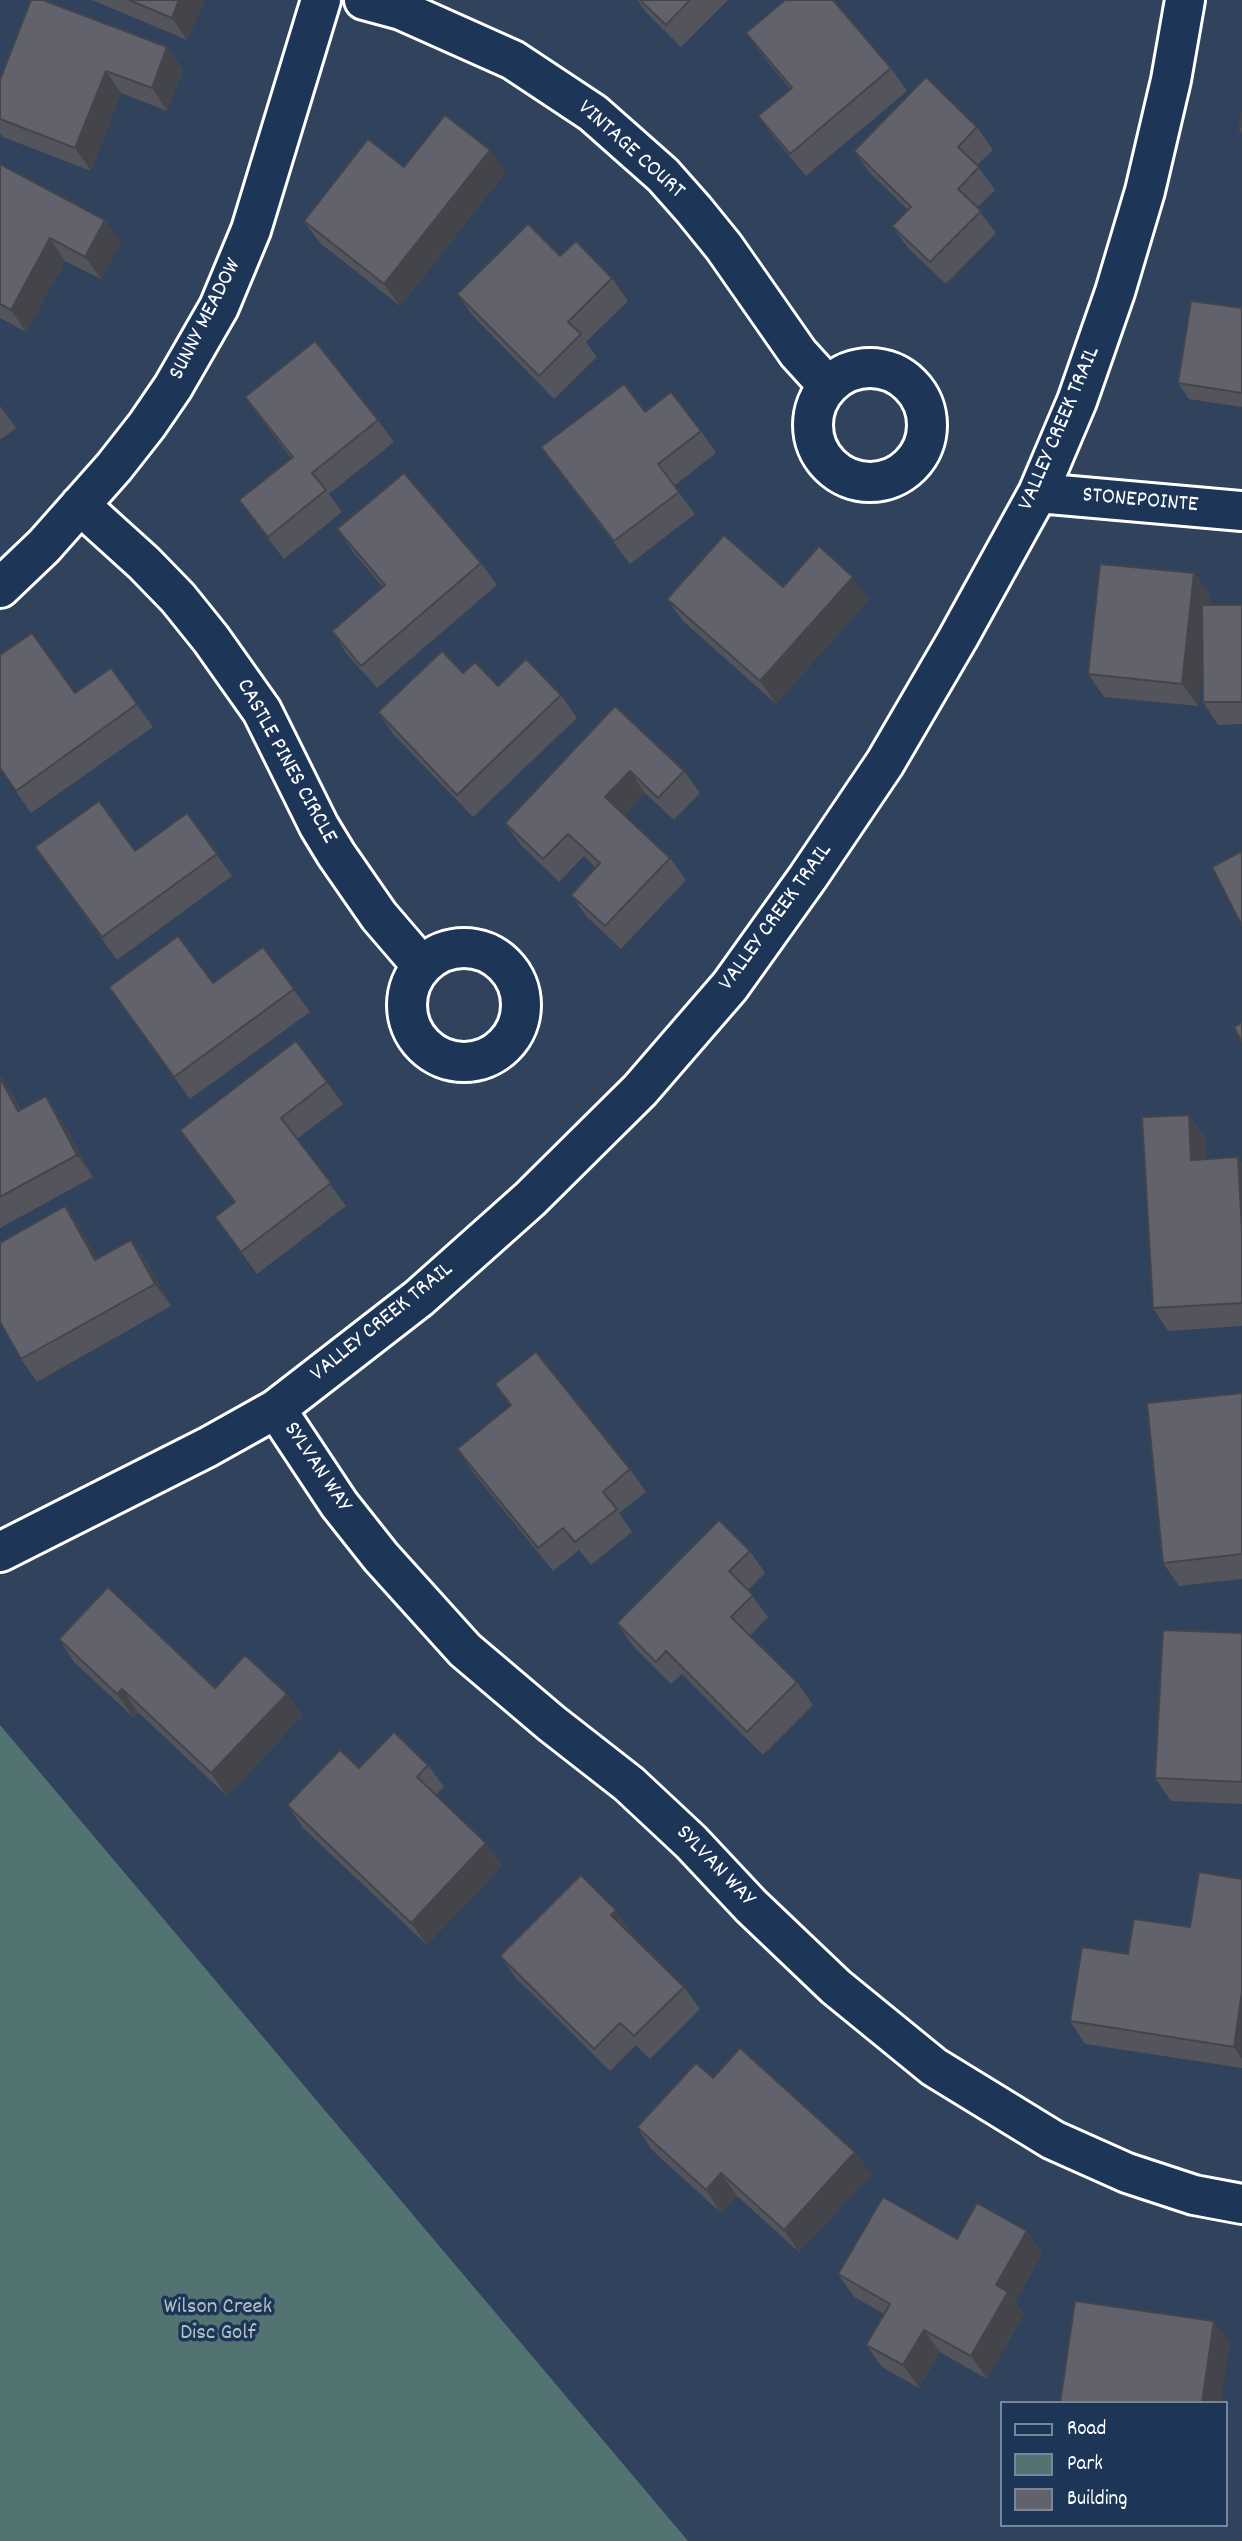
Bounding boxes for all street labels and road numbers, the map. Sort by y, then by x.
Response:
street label: VINTAGE COURT [571,96,689,206]
street label: SUNNY MEADOW [165,255,249,385]
street label: VALLEY CREEK TRAIL [1014,343,1108,515]
street label: STONEPOINTE [1081,483,1199,521]
street label: CASTLE PINES CIRCLE [228,675,342,849]
street label: VALLEY CREEK TRAIL [714,839,840,997]
street label: VALLEY CREEK TRAIL [306,1257,460,1389]
street label: SYLVAN WAY [276,1418,356,1518]
street label: SYLVAN WAY [669,1821,759,1913]

